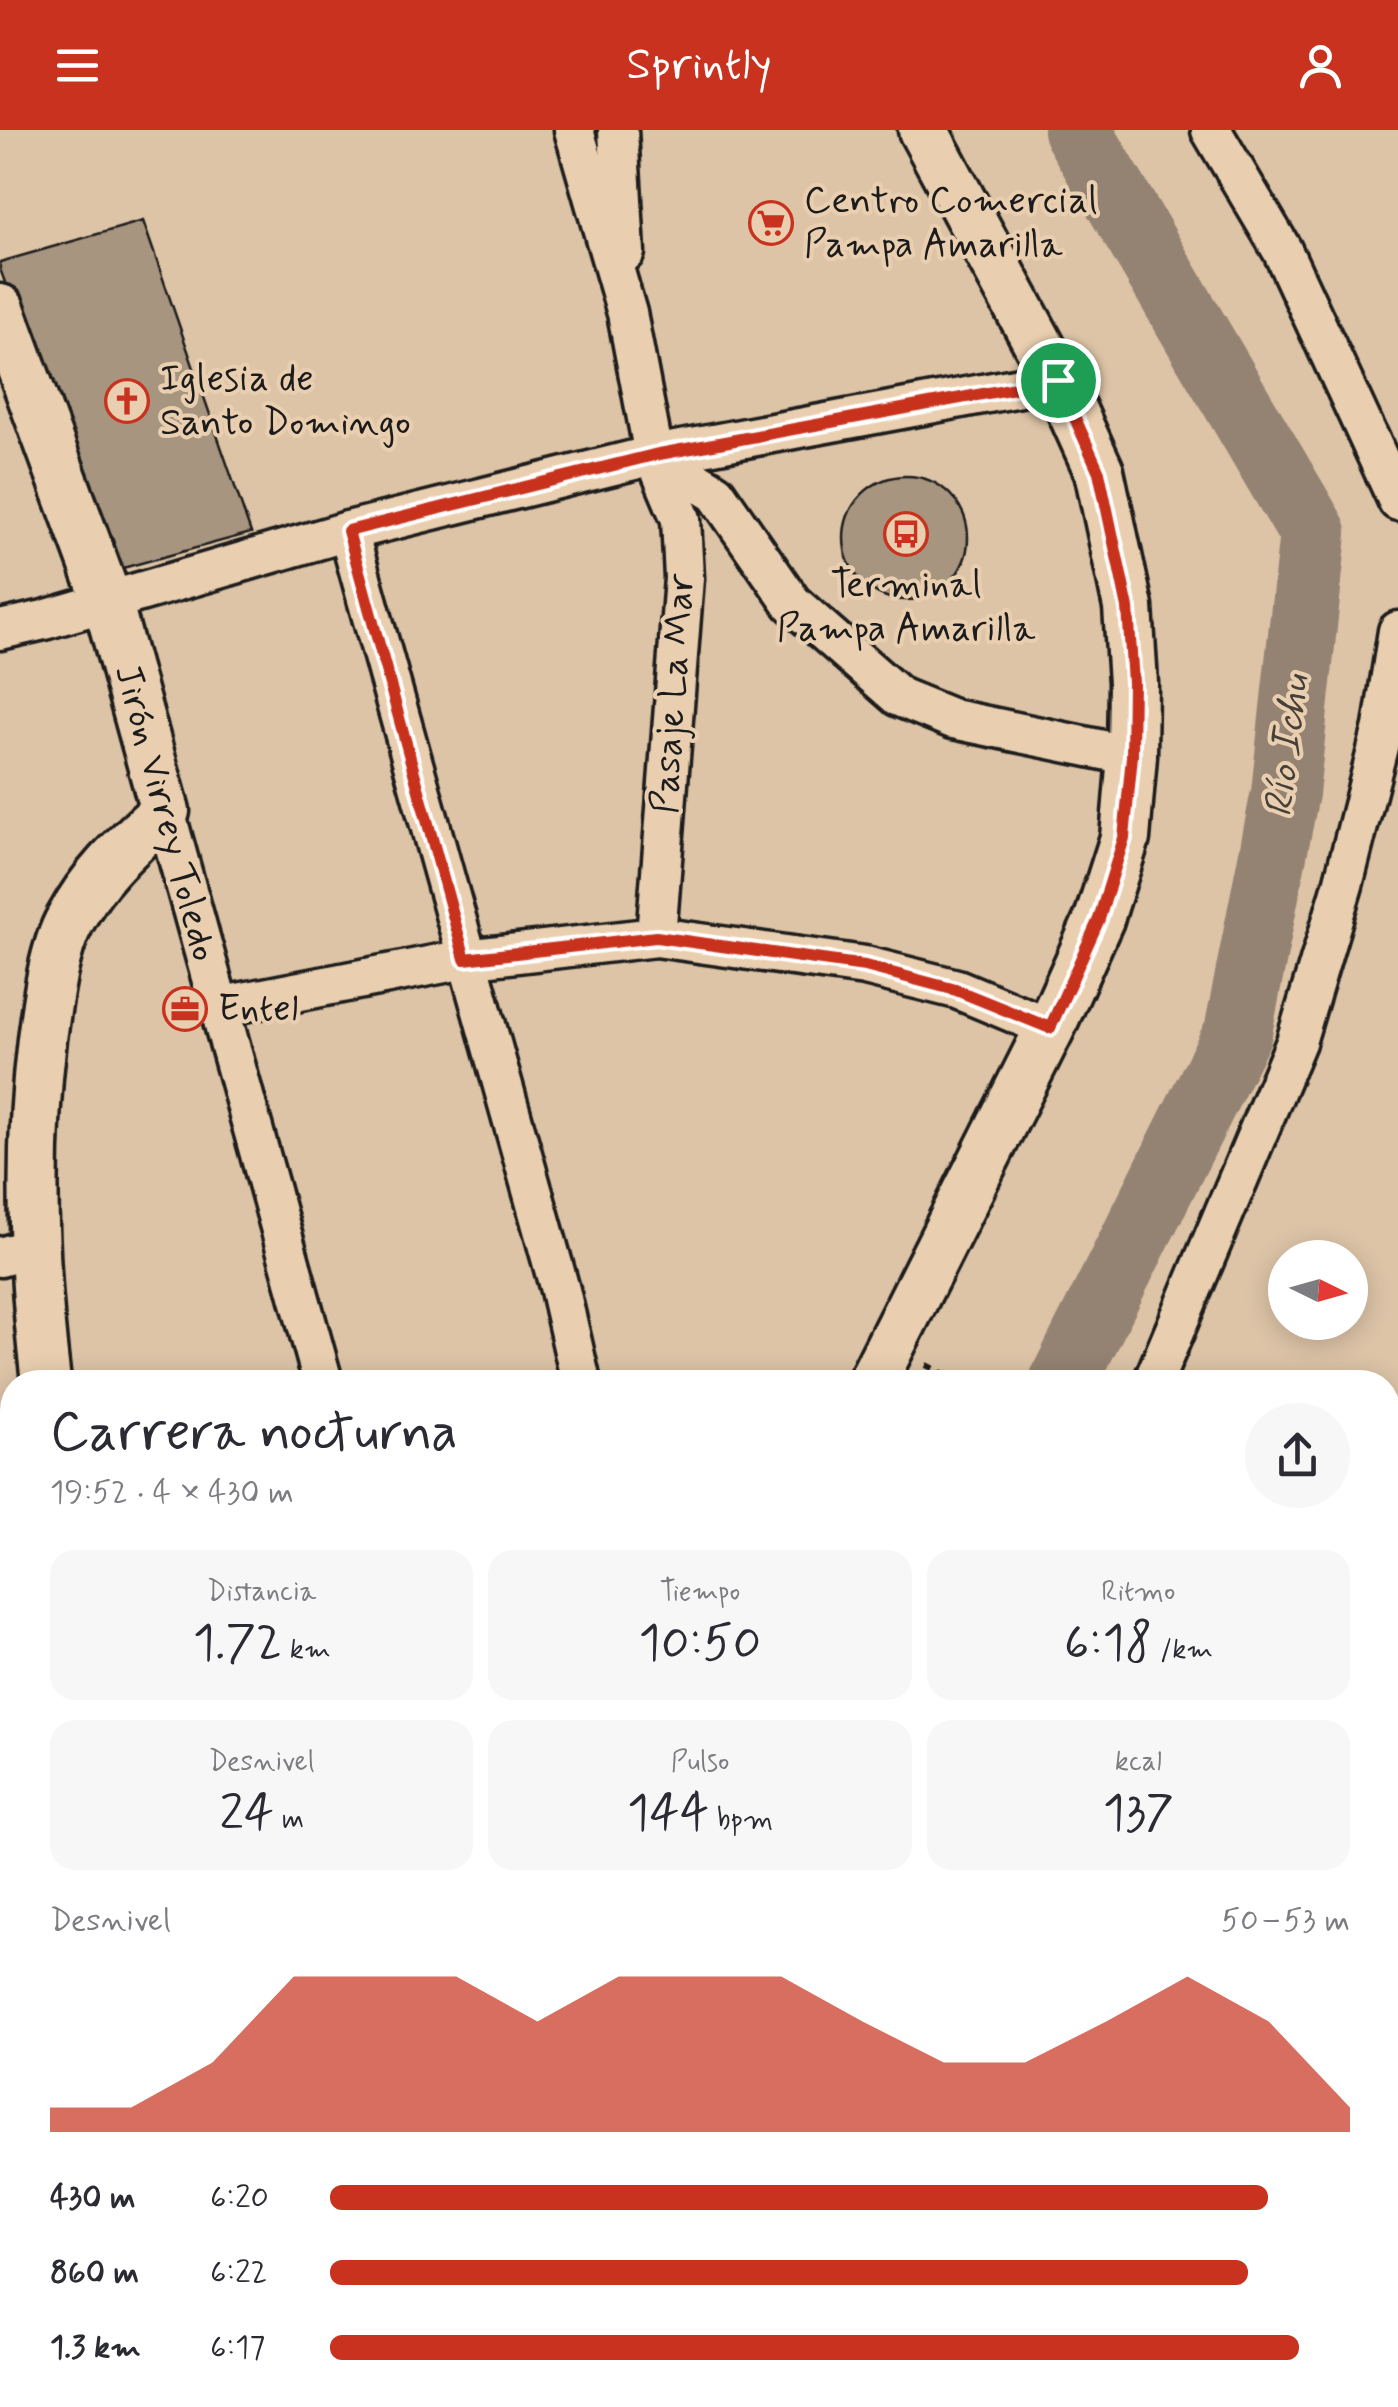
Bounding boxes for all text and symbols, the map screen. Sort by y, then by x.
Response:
text: Sprintly [626,36,772,95]
icon: menu [50,38,105,93]
icon: person [1293,38,1348,93]
place label: Centro Comercial Pampa Amarilla [804,177,1097,270]
supermarket icon: Centro Comercial Pampa Amarilla [748,200,794,246]
pin [1016,338,1101,423]
icon: arrive [1031,353,1086,408]
place label: Iglesia de Santo Domingo [160,355,411,448]
church icon: Iglesia de Santo Domingo [104,378,150,424]
bus stop icon: Terminal Pampa Amarilla [883,511,929,557]
place label: Terminal Pampa Amarilla [777,561,1035,654]
street label: Pasaje La Mar [641,572,707,816]
street label: Jirón Virrey Toledo [102,659,228,967]
water label: Río Ichu [1254,670,1323,820]
place label: Entel [218,985,298,1034]
office icon: Entel [162,986,208,1032]
north arrow [1268,1240,1368,1340]
map controls [1268,1240,1368,1340]
text: Carrera nocturna [50,1398,458,1470]
button: share [1245,1403,1350,1508]
text: 19:52 · 4 × 430 m [50,1472,294,1514]
text: Distancia [207,1574,316,1611]
text: Tiempo [660,1574,740,1611]
text: Ritmo [1101,1574,1175,1611]
text: 1.72 [193,1611,282,1677]
text: 10:50 [639,1611,761,1677]
text: 6:18 [1064,1611,1152,1677]
text: km [282,1632,331,1669]
text: /km [1152,1632,1213,1669]
text: Desnivel [209,1744,314,1781]
text: Pulso [671,1744,729,1781]
text: kcal [1115,1744,1162,1781]
text: 24 [219,1781,274,1847]
text: 144 [627,1781,709,1847]
text: 137 [1103,1781,1174,1847]
text: m [274,1802,304,1839]
text: bpm [709,1802,773,1839]
text: Desnivel [50,1900,171,1942]
text: 50–53 m [1221,1900,1350,1942]
text: 430 m [50,2177,136,2219]
text: 6:20 [210,2177,269,2219]
text: 860 m [50,2252,139,2294]
text: 6:22 [210,2252,268,2294]
text: 1.3 km [50,2327,141,2369]
text: 6:17 [210,2327,265,2369]

